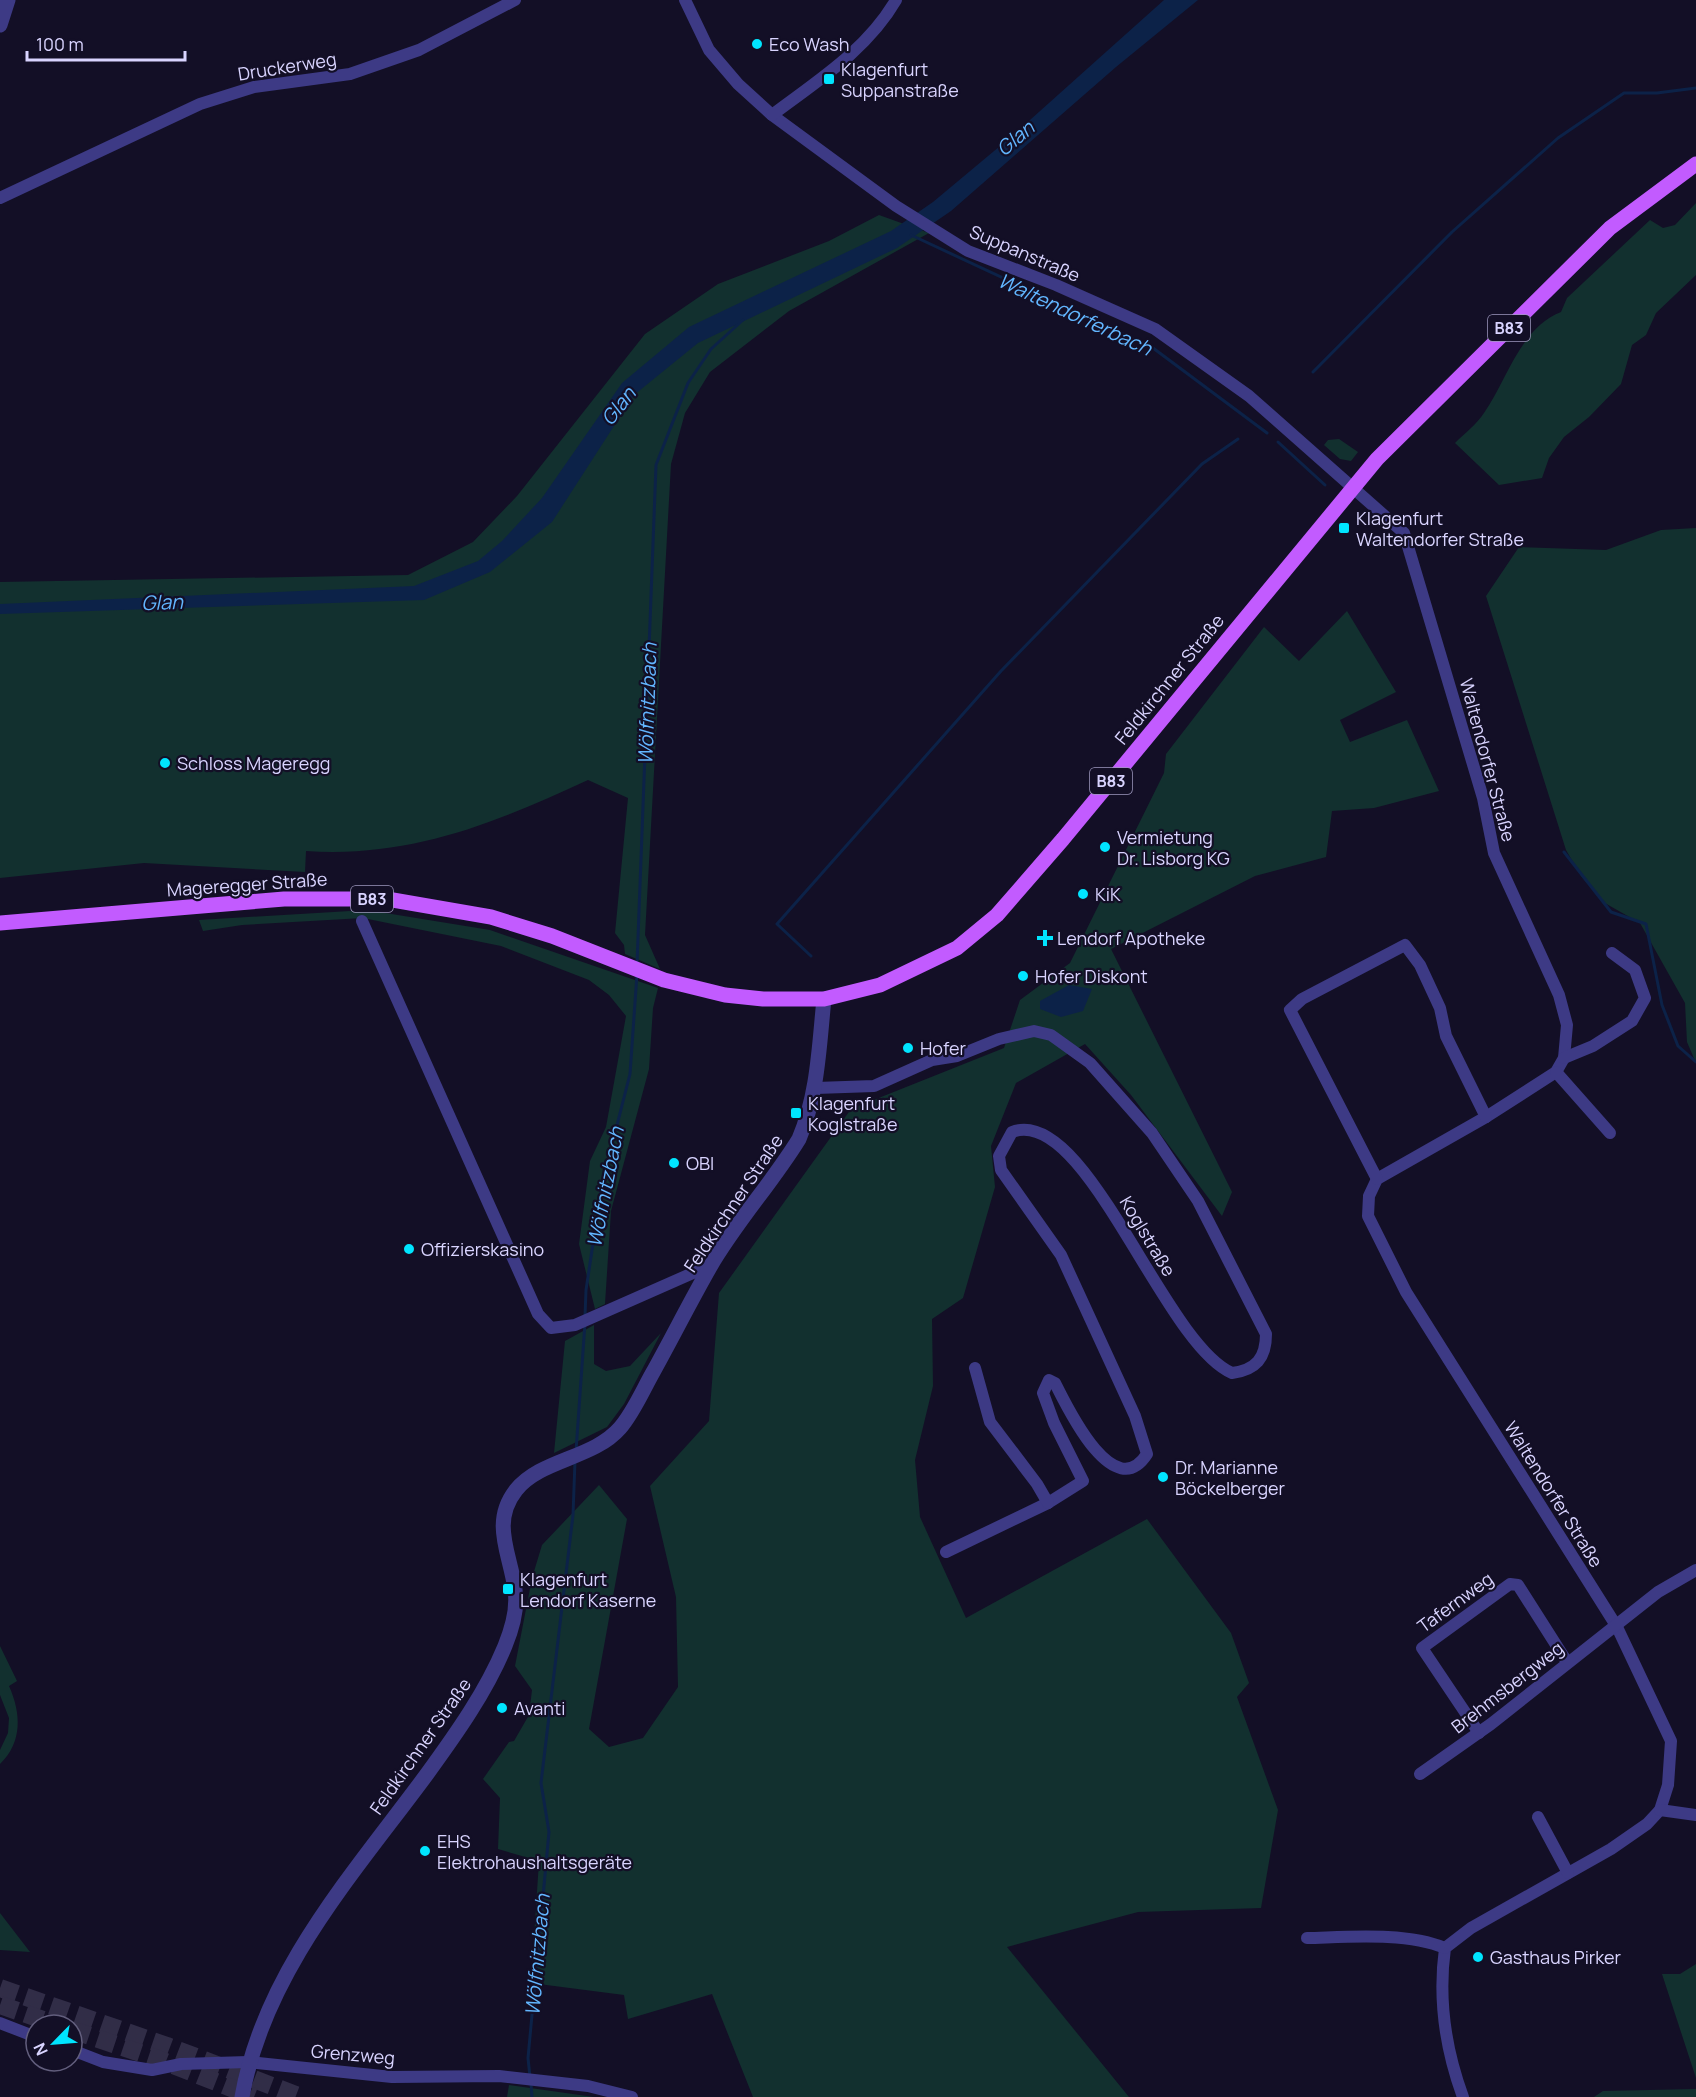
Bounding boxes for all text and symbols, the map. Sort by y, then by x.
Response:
scale bar [27,24,184,62]
text: 100 m [36,32,84,56]
place label: Eco Wash [769,32,849,56]
marker: Eco Wash [750,37,764,51]
street label: Druckerweg [236,46,338,86]
place label: Klagenfurt Suppanstraße [841,57,959,102]
marker: Klagenfurt Suppanstraße [822,72,836,86]
water label: Glan [990,114,1041,162]
street label: Suppanstraße [966,219,1084,287]
water label: Waltendorferbach [994,267,1157,362]
road number: B83 [1488,315,1530,341]
water label: Glan [595,380,642,431]
place label: Klagenfurt Waltendorfer Straße [1356,506,1524,551]
marker: Klagenfurt Waltendorfer Straße [1337,521,1351,535]
water label: Glan [141,588,184,616]
street label: Feldkirchner Straße [1109,609,1229,749]
water label: Wölfnitzbach [631,641,663,766]
street label: Waltendorfer Straße [1455,676,1521,844]
place label: Schloss Mageregg [177,751,330,775]
marker: Schloss Mageregg [158,756,172,770]
road number: B83 [1090,768,1132,794]
place label: Vermietung Dr. Lisborg KG [1117,825,1230,870]
marker: Vermietung Dr. Lisborg KG [1098,840,1112,854]
street label: Mageregger Straße [166,866,328,902]
place label: KiK [1095,882,1121,906]
road number: B83 [351,886,393,912]
marker: KiK [1076,887,1090,901]
place label: Lendorf Apotheke [1057,926,1205,950]
marker: Lendorf Apotheke [1038,931,1052,945]
place label: Hofer Diskont [1035,964,1148,988]
marker: Hofer Diskont [1016,969,1030,983]
place label: Hofer [920,1036,967,1060]
marker: Hofer [901,1041,915,1055]
place label: Klagenfurt Koglstraße [808,1091,898,1136]
marker: Klagenfurt Koglstraße [789,1106,803,1120]
water label: Wölfnitzbach [580,1123,630,1250]
street label: Feldkirchner Straße [678,1129,788,1277]
place label: OBI [686,1151,714,1175]
marker: OBI [667,1156,681,1170]
street label: Koglstraße [1115,1191,1181,1281]
place label: Offizierskasino [421,1237,544,1261]
marker: Offizierskasino [402,1242,416,1256]
street label: Waltendorfer Straße [1499,1416,1609,1572]
place label: Dr. Marianne Böckelberger [1175,1455,1286,1500]
marker: Dr. Marianne Böckelberger [1156,1470,1170,1484]
street label: Tafernweg [1412,1566,1498,1638]
place label: Klagenfurt Lendorf Kaserne [520,1567,656,1612]
marker: Klagenfurt Lendorf Kaserne [501,1582,515,1596]
street label: Brehmsbergweg [1446,1636,1568,1738]
street label: Feldkirchner Straße [364,1673,476,1819]
place label: Avanti [514,1696,565,1720]
marker: Avanti [495,1701,509,1715]
place label: EHS Elektrohaushaltsgeräte [437,1829,632,1874]
marker: EHS Elektrohaushaltsgeräte [418,1844,432,1858]
water label: Wölfnitzbach [518,1892,556,2017]
place label: Gasthaus Pirker [1490,1945,1622,1969]
marker: Gasthaus Pirker [1471,1950,1485,1964]
north arrow [24,2013,84,2073]
street label: Grenzweg [310,2038,396,2070]
text: N [28,2039,53,2059]

